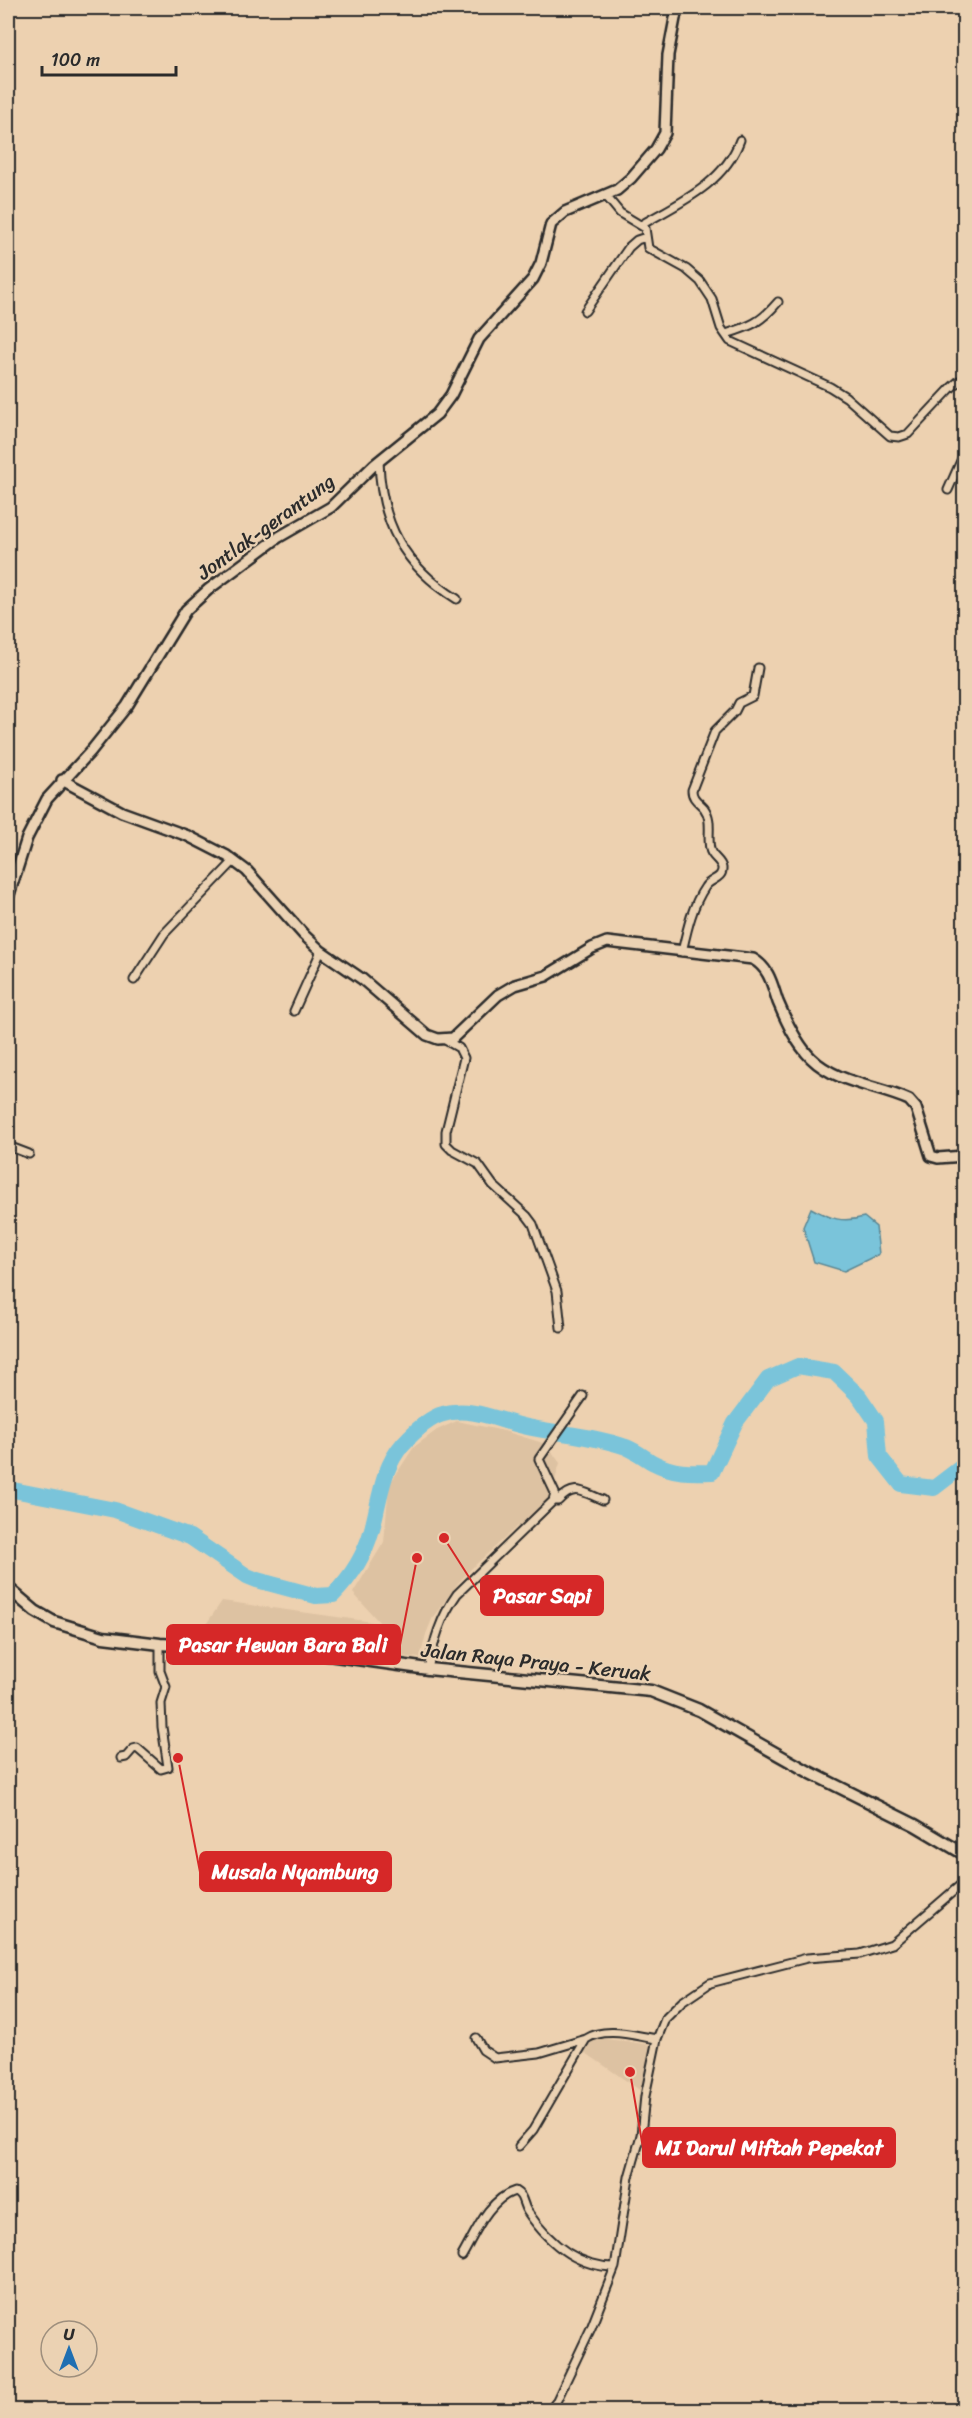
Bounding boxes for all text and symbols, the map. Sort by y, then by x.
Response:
scale bar [42,39,176,77]
text: 100 m [51,44,100,76]
street label: Jontlak-gerantung [189,465,343,590]
callout: Pasar Sapi [481,1576,603,1615]
text: Pasar Sapi [493,1577,592,1615]
callout: Pasar Hewan Bara Bali [167,1625,400,1664]
text: Pasar Hewan Bara Bali [179,1626,388,1664]
street label: Jalan Raya Praya - Keruak [418,1632,653,1691]
callout: Musala Nyambung [200,1852,391,1891]
text: Musala Nyambung [210,1853,379,1891]
callout: MI Darul Miftah Pepekat [643,2128,895,2167]
text: MI Darul Miftah Pepekat [654,2129,884,2167]
north arrow [39,2319,99,2379]
text: U [64,2320,76,2349]

